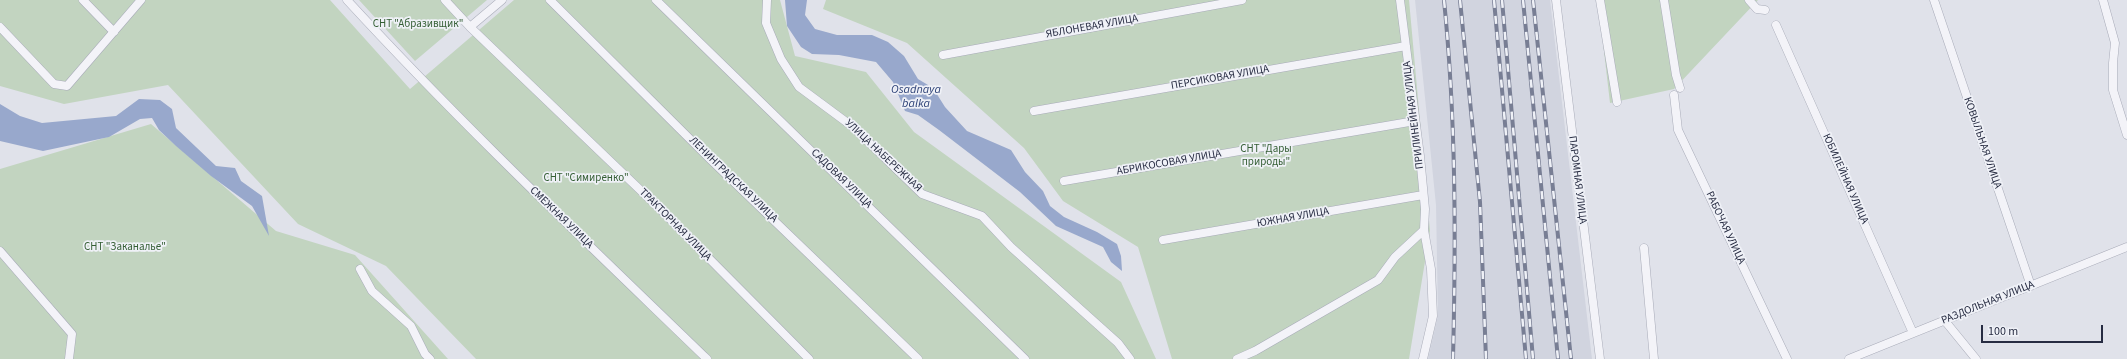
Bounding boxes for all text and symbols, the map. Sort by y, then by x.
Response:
street label: ЯБЛОНЕВАЯ УЛИЦА [1045,12,1139,42]
park label: СНТ "Абразивщик" [373,18,463,32]
street label: ПРИЛИНЕЙНАЯ УЛИЦА [1401,60,1427,170]
street label: ПЕРСИКОВАЯ УЛИЦА [1170,63,1270,93]
water label: Osadnaya balka [891,83,941,111]
street label: КОВЫЛЬНАЯ УЛИЦА [1960,95,2004,191]
street label: УЛИЦА НАБЕРЕЖНАЯ [842,117,924,195]
street label: ЮБИЛЕЙНАЯ УЛИЦА [1819,132,1871,226]
street label: ЛЕНИНГРАДСКАЯ УЛИЦА [686,134,780,226]
street label: ПАРОМНАЯ УЛИЦА [1565,135,1589,225]
park label: СНТ "Дары природы" [1240,143,1292,169]
street label: САДОВАЯ УЛИЦА [808,147,874,211]
street label: АБРИКОСОВАЯ УЛИЦА [1116,147,1222,179]
park label: СНТ "Симиренко" [543,172,629,186]
street label: СМЕЖНАЯ УЛИЦА [527,184,595,252]
street label: ТРАКТОРНАЯ УЛИЦА [636,186,714,264]
street label: РАБОЧАЯ УЛИЦА [1702,190,1748,266]
street label: ЮЖНАЯ УЛИЦА [1256,205,1330,231]
park label: СНТ "Заканалье" [84,241,166,255]
street label: РАЗДОЛЬНАЯ УЛИЦА [1940,278,2036,328]
scale bar [1983,317,2105,343]
text: 100 m [1988,323,2018,340]

